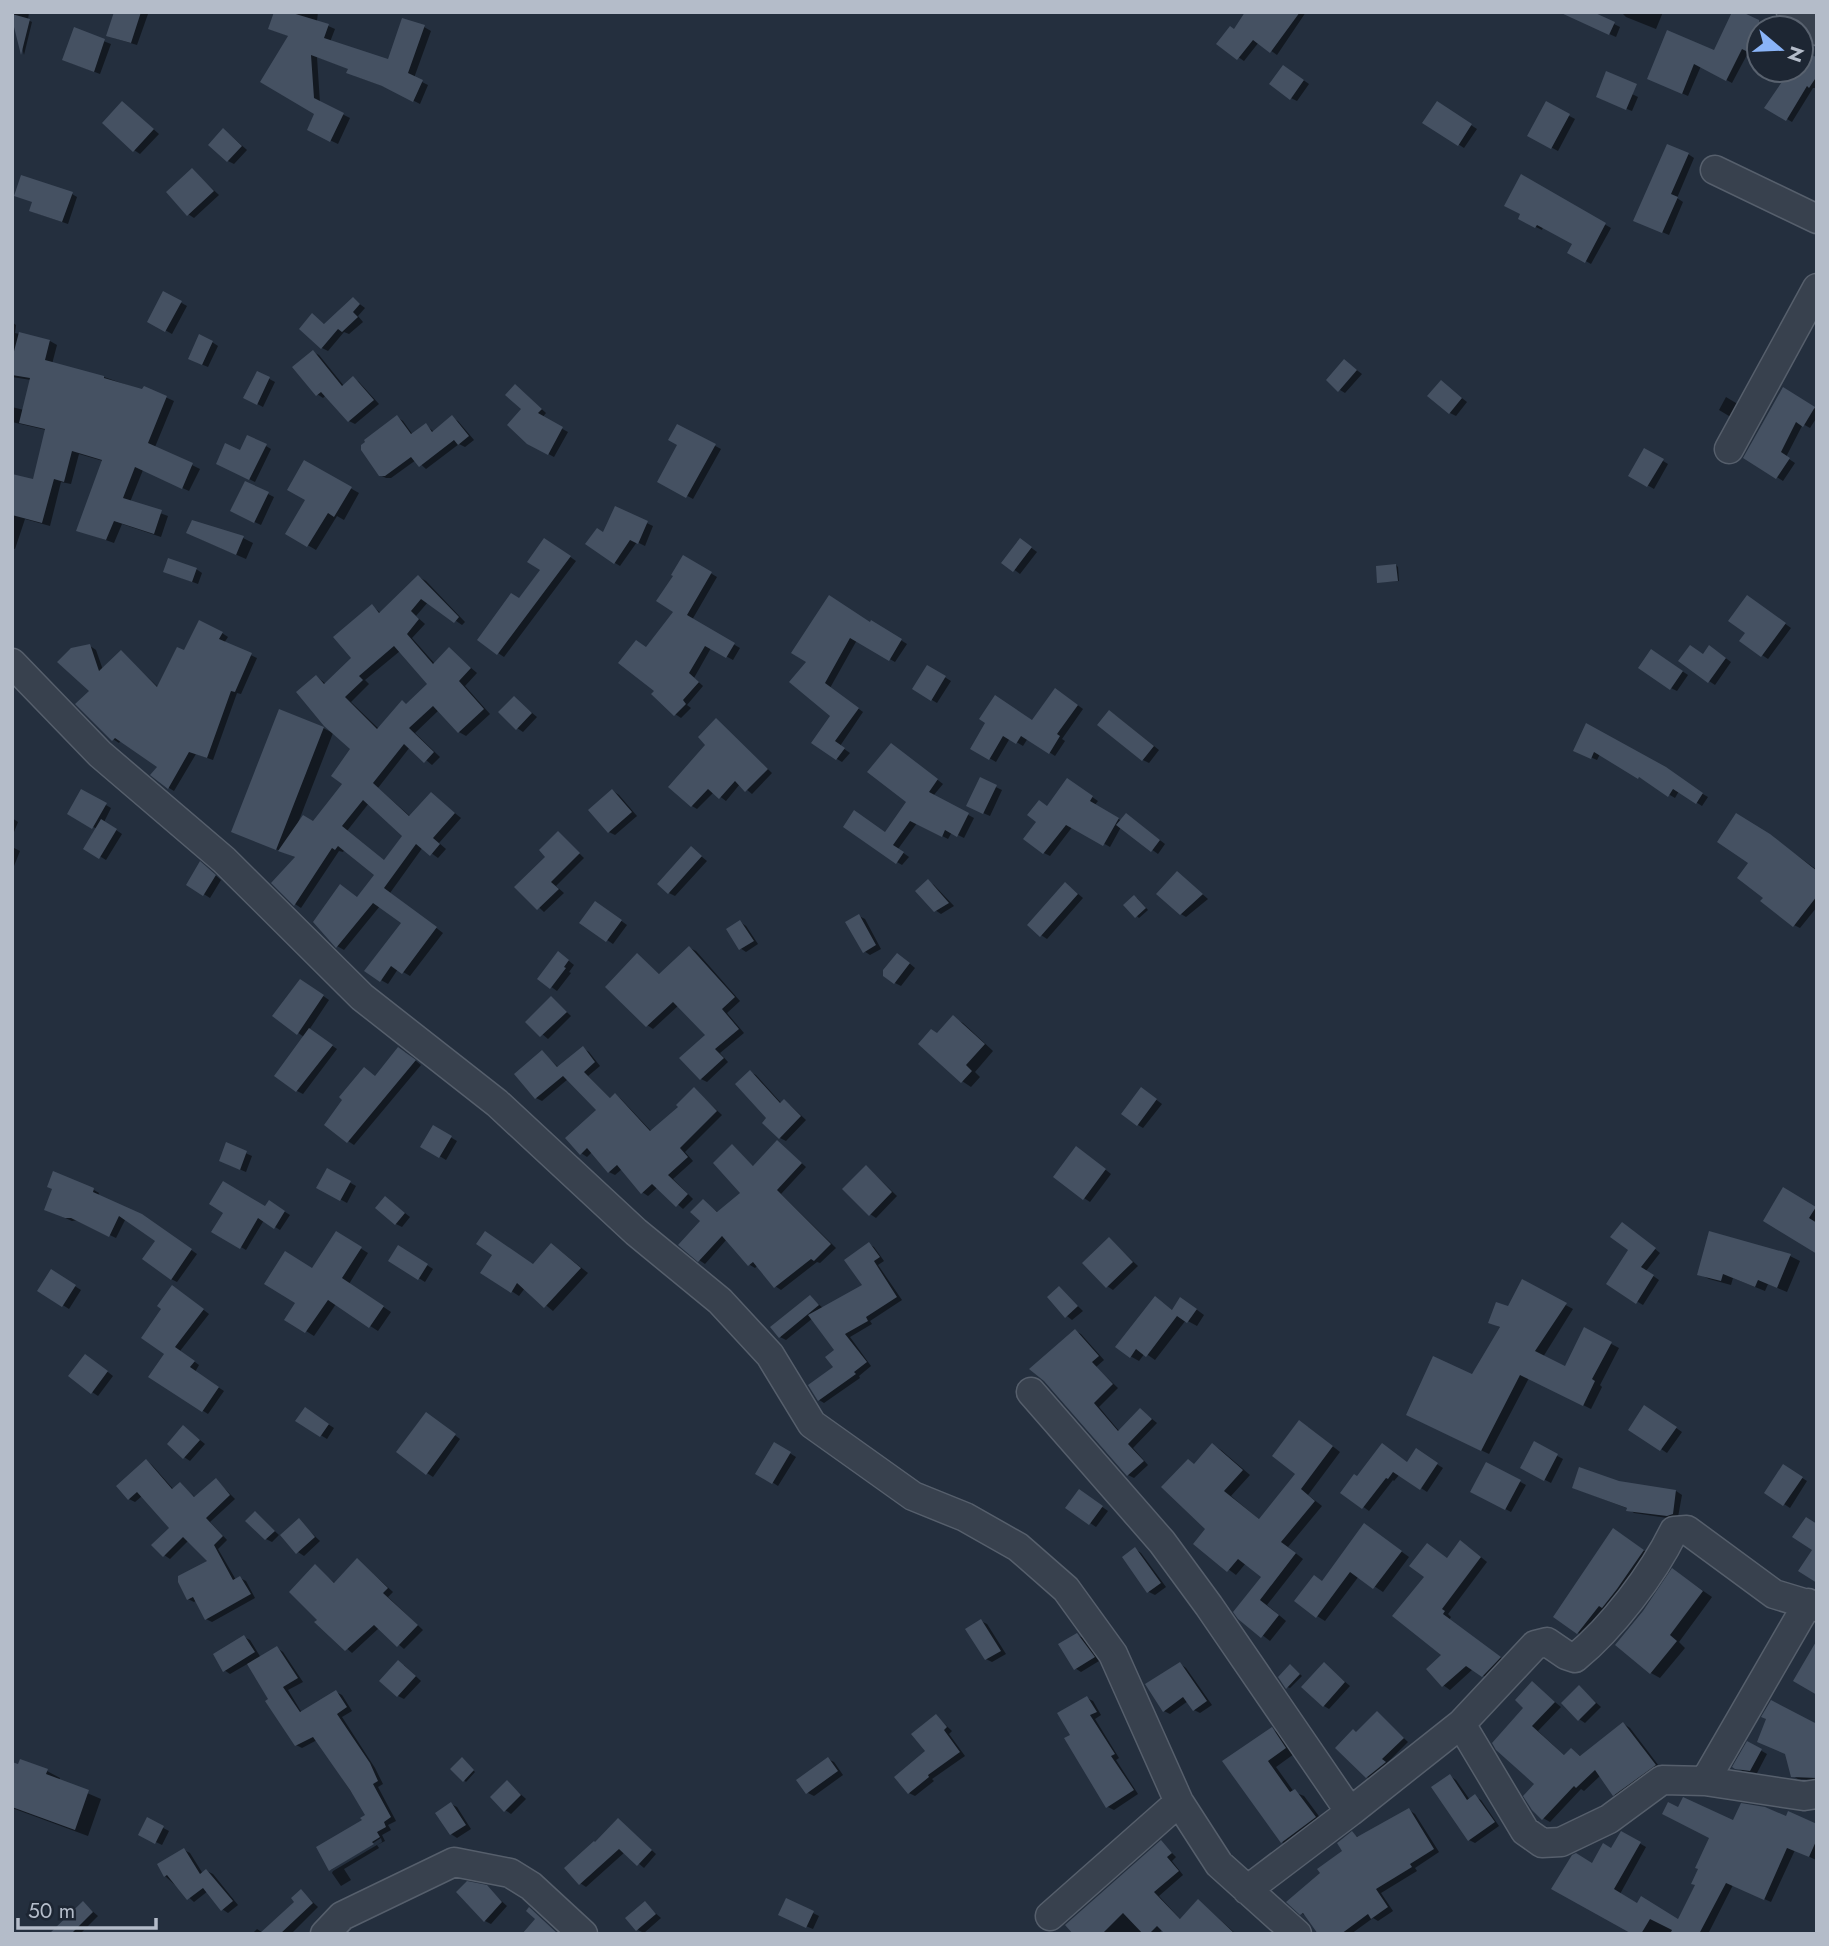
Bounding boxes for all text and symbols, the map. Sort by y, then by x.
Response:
north arrow [1745,14,1815,84]
text: N [1780,43,1811,66]
scale bar [18,1886,156,1930]
text: 50 m [28,1896,75,1926]

